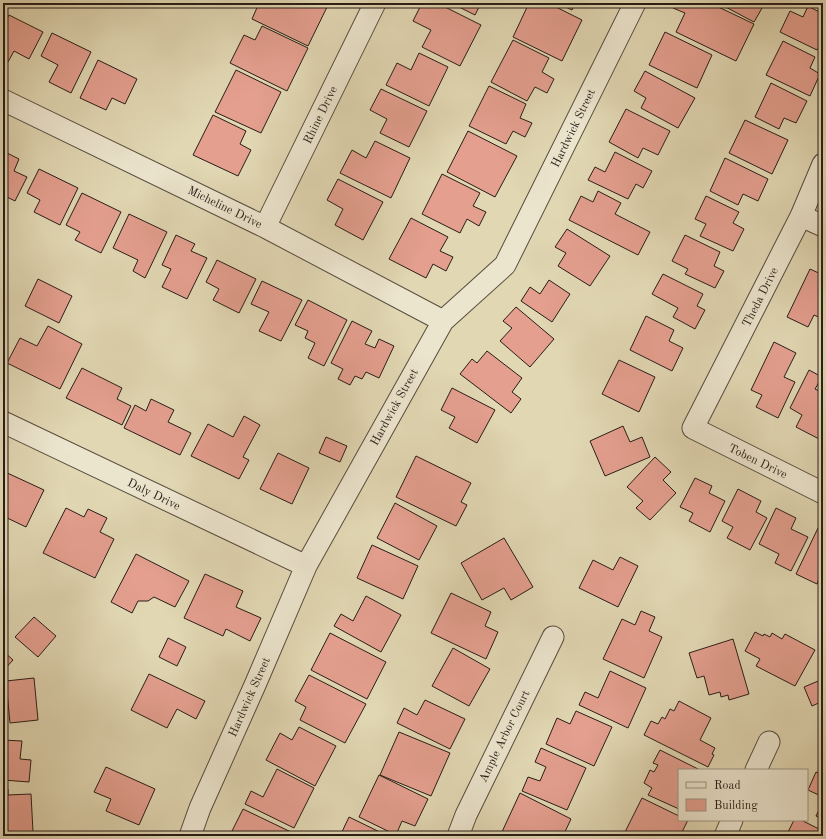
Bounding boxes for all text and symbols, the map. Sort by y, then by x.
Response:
street label: Rhine Drive [302,84,340,146]
street label: Hardwick Street [550,87,598,170]
street label: Micheline Drive [185,185,264,231]
street label: Theda Drive [741,265,781,329]
street label: Hardwick Street [369,367,421,448]
street label: Toben Drive [726,442,789,482]
street label: Daly Drive [125,477,182,513]
street label: Hardwick Street [227,656,273,739]
street label: Ample Arbor Court [477,688,532,784]
legend [678,769,808,821]
text: Road [714,780,741,792]
text: Building [714,800,758,812]

